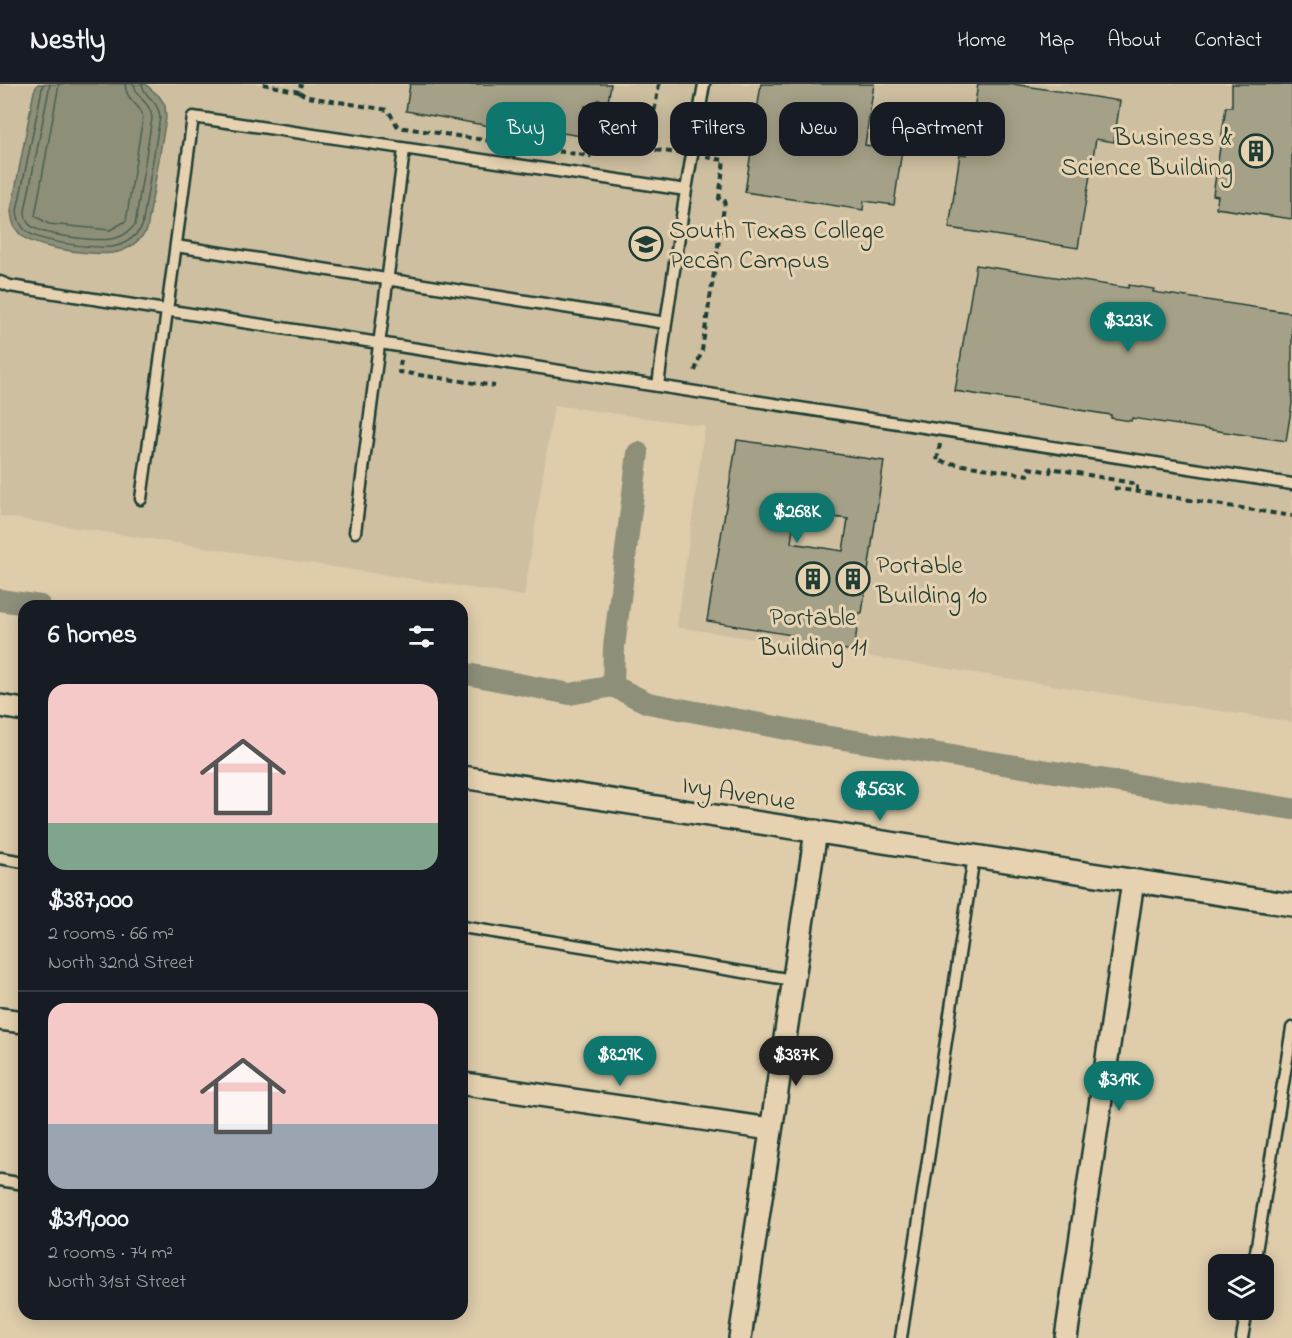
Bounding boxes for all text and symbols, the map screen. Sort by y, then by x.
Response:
text: Nestly [30,21,105,62]
text: Home [957,26,1006,56]
text: Map [1039,26,1074,56]
text: About [1107,26,1161,56]
text: Contact [1194,26,1262,56]
chip: Buy [486,102,566,156]
chip: Rent [578,102,658,156]
chip: Filters [670,102,767,156]
chip: New [779,102,858,156]
chip: Apartment [870,102,1005,156]
place label: Business & Science Building [1061,120,1233,188]
building icon: Business & Science Building [1238,133,1274,169]
place label: South Texas College Pecan Campus [669,213,885,281]
school or university icon: South Texas College Pecan Campus [628,226,664,262]
pin: $323K [1086,302,1170,353]
text: $323K [1104,307,1152,336]
pin: $268K [755,493,839,544]
text: $268K [773,498,821,527]
place label: Portable Building 10 [875,548,987,616]
building icon: Portable Building 11 [795,561,831,597]
building icon: Portable Building 10 [835,561,871,597]
place label: Portable Building 11 [758,600,867,668]
text: 6 homes [48,617,137,655]
icon: filters [405,620,438,653]
icon: home [189,723,297,831]
street label: Ivy Avenue [679,767,799,823]
pin: $563K [838,771,922,822]
text: $563K [855,776,905,805]
text: $387,000 [48,882,133,920]
text: 2 rooms · 66 m² [48,920,174,949]
text: North 32nd Street [48,949,194,978]
pin: $829K [578,1036,662,1087]
pin: $387K [754,1036,838,1087]
text: $829K [597,1041,643,1070]
text: $387K [773,1041,819,1070]
icon: home [189,1042,297,1150]
pin: $319K [1077,1061,1161,1112]
text: $319K [1098,1066,1140,1095]
text: $319,000 [48,1201,129,1239]
text: 2 rooms · 74 m² [48,1239,173,1268]
map controls [1208,1254,1274,1320]
button: layers [1208,1254,1274,1320]
text: North 31st Street [48,1268,186,1297]

